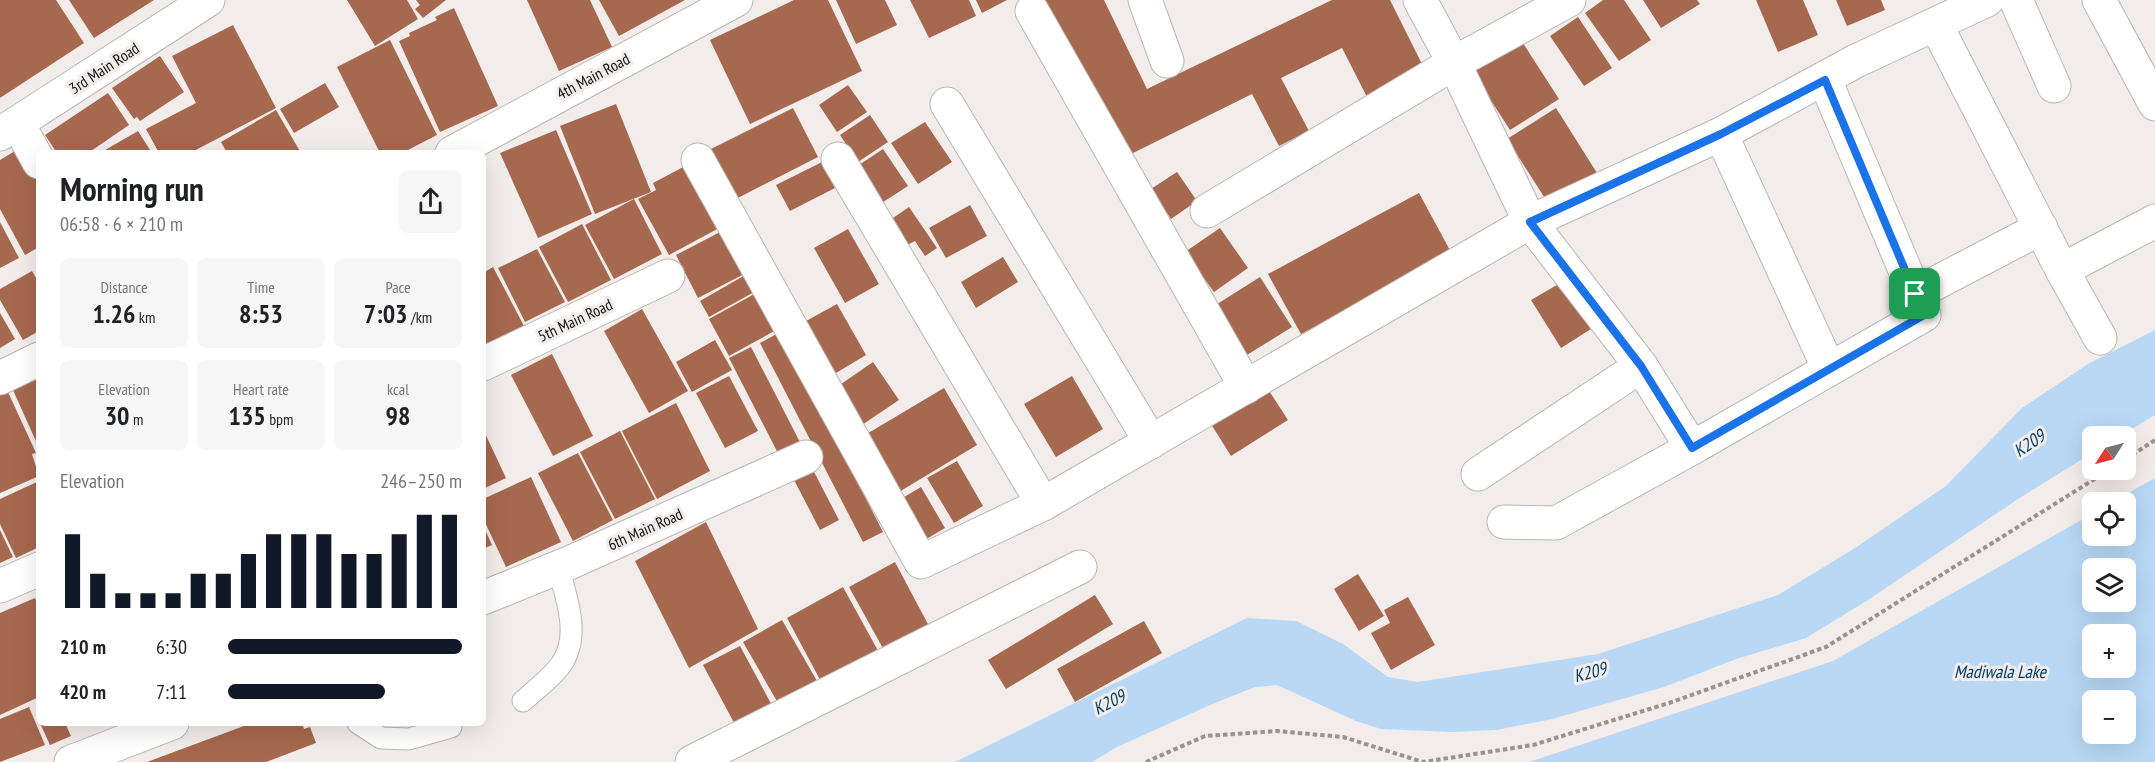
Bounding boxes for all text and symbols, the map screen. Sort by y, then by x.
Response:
street label: 3rd Main Road [65,38,143,98]
street label: 4th Main Road [553,48,633,104]
text: Morning run [60,167,204,210]
button: share [399,170,462,233]
text: 06:58 · 6 × 210 m [60,211,183,237]
pin [1889,268,1940,319]
text: Distance [100,277,148,297]
text: Time [247,277,275,297]
text: Pace [385,277,411,297]
icon: arrive [1898,277,1931,310]
street label: 5th Main Road [535,294,615,346]
text: 1.26 [93,297,135,330]
text: 8:53 [239,297,283,330]
text: 7:03 [364,297,408,330]
text: km [135,307,155,327]
text: /km [408,307,432,327]
text: Elevation [98,379,150,399]
text: Heart rate [233,379,289,399]
text: kcal [387,379,409,399]
text: 30 [105,399,130,432]
text: 135 [228,399,266,432]
text: 98 [386,399,410,432]
text: m [130,409,143,429]
text: bpm [266,409,294,429]
water label: K209 [2009,423,2051,462]
north arrow [2082,426,2136,480]
map controls [2082,426,2136,744]
text: Elevation [60,468,124,494]
text: 246–250 m [380,468,462,494]
button: locate [2082,492,2136,546]
street label: 6th Main Road [604,504,686,554]
button: layers [2082,558,2136,612]
button: + [2082,624,2136,678]
text: 210 m [60,634,106,660]
text: 6:30 [156,634,187,660]
water label: K209 [1571,656,1611,687]
water label: Madiwala Lake [1954,660,2048,683]
text: 420 m [60,679,106,705]
text: 7:11 [156,679,187,705]
water label: K209 [1089,683,1131,720]
button: − [2082,690,2136,744]

